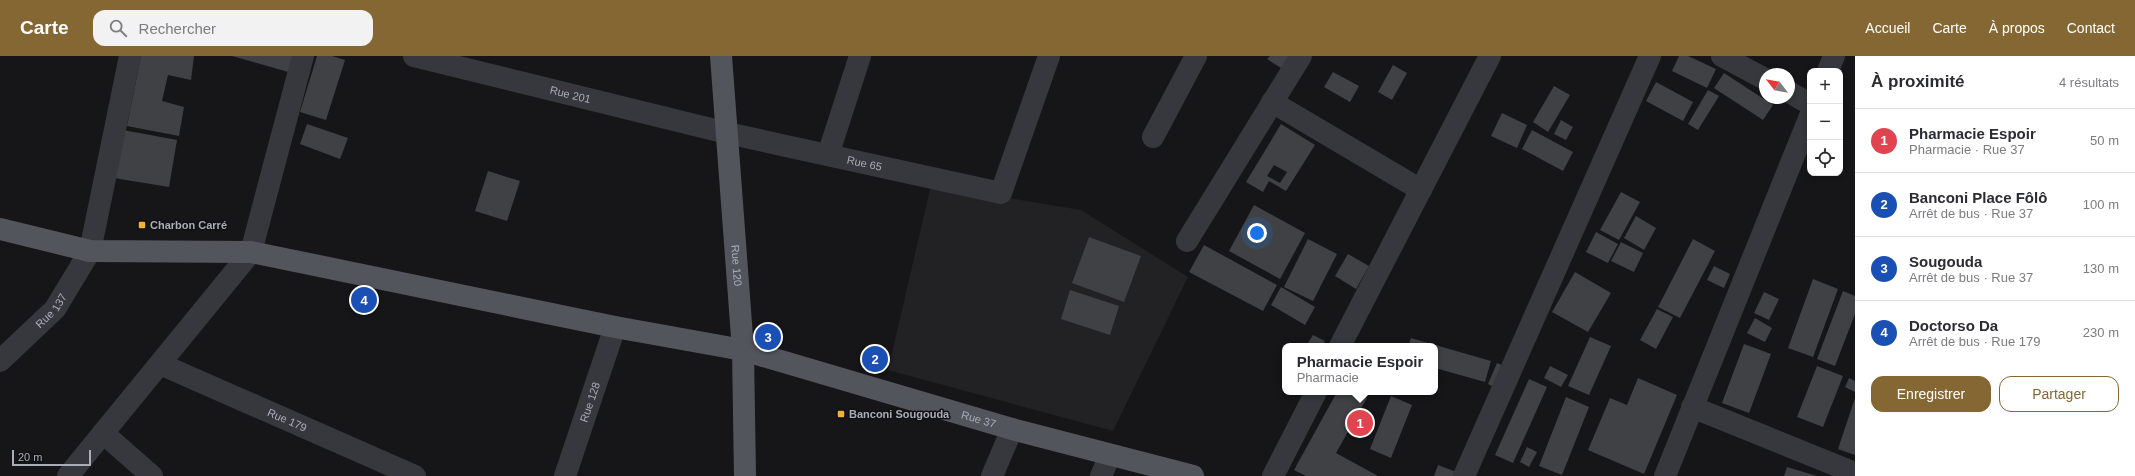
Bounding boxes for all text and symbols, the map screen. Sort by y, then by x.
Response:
search box [93,10,373,46]
text: Carte [20,17,69,38]
icon: search [107,17,129,39]
text: Rechercher [139,20,216,37]
text: Accueil [1865,20,1910,36]
text: Carte [1932,20,1967,36]
text: À propos [1989,20,2045,36]
text: Contact [2067,20,2115,36]
north arrow [1759,68,1795,104]
map controls [1807,68,1843,176]
button: + [1807,68,1843,104]
text: À proximité [1871,72,1965,91]
text: 4 résultats [2059,75,2119,90]
street label: Rue 201 [549,84,592,105]
button: − [1807,104,1843,140]
text: Pharmacie Espoir [1909,125,2036,142]
text: 1 [1880,133,1888,148]
text: 50 m [2090,133,2119,148]
button: locate [1807,140,1843,176]
text: Pharmacie · Rue 37 [1909,142,2025,157]
street label: Rue 65 [846,153,883,173]
text: Banconi Place Fôlô [1909,189,2047,206]
text: 2 [1880,197,1888,212]
text: 100 m [2083,197,2119,212]
text: Arrêt de bus · Rue 37 [1909,206,2033,221]
place label: Charbon Carré [150,219,227,231]
marker: Charbon Carré [137,220,147,230]
your location [1247,223,1267,243]
street label: Rue 120 [729,244,744,287]
text: Sougouda [1909,253,1982,270]
text: 3 [1880,261,1888,276]
text: 130 m [2083,261,2119,276]
text: Arrêt de bus · Rue 37 [1909,270,2033,285]
pin: 4 [351,285,377,315]
street label: Rue 137 [33,291,69,330]
text: Doctorso Da [1909,317,1998,334]
pin: 3 [755,322,781,352]
text: 4 [1880,325,1888,340]
text: 230 m [2083,325,2119,340]
text: Arrêt de bus · Rue 179 [1909,334,2041,349]
popup [1282,343,1438,395]
pin: 2 [862,344,888,374]
text: Pharmacie Espoir [1297,353,1423,370]
text: Pharmacie [1297,370,1359,385]
button: Enregistrer [1871,376,1991,412]
button: Partager [1999,376,2119,412]
street label: Rue 128 [578,380,602,424]
street label: Rue 179 [266,406,309,434]
place label: Banconi Sougouda [849,408,950,420]
street label: Rue 37 [960,408,997,430]
pin: 1 [1347,408,1373,438]
marker: Banconi Sougouda [836,409,846,419]
scale bar [12,448,91,467]
text: 20 m [18,451,42,463]

